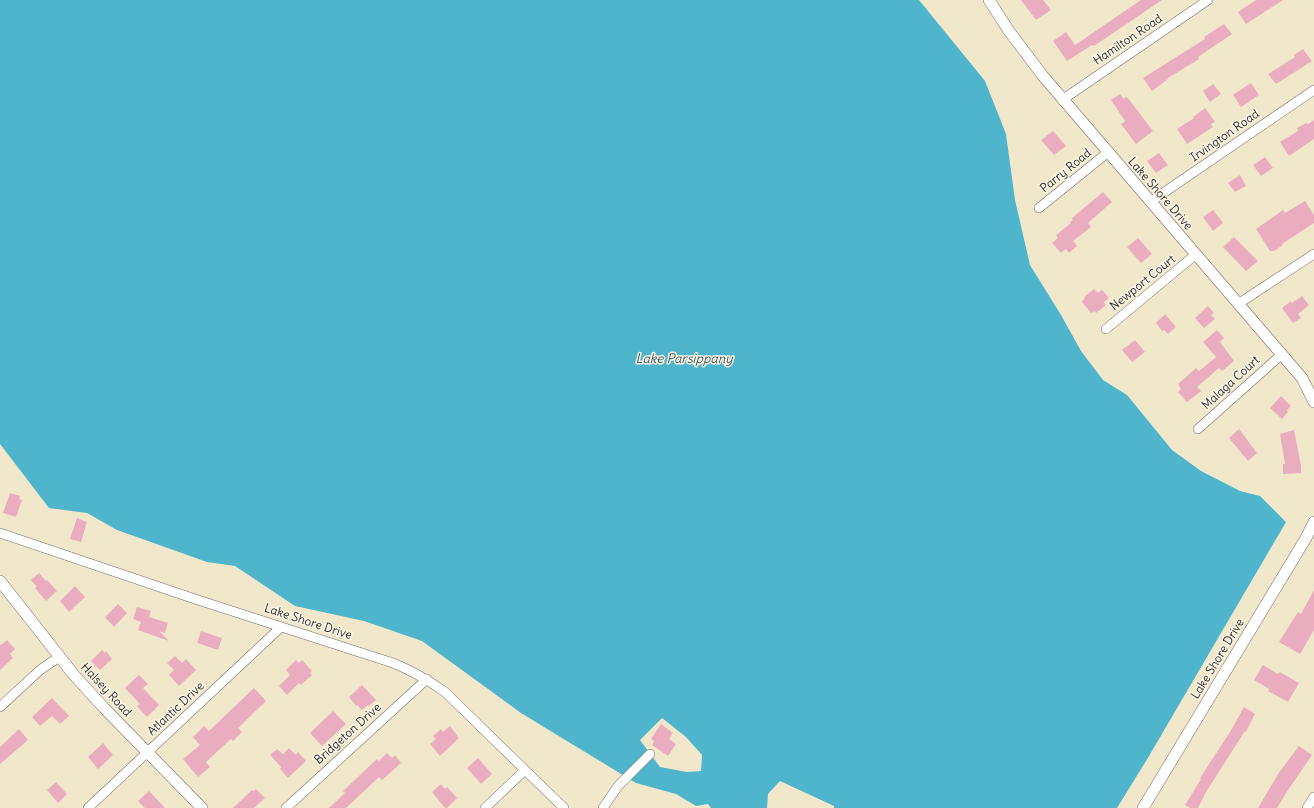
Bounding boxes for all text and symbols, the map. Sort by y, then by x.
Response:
street label: Hamilton Road [1091,12,1165,68]
street label: Irvington Road [1188,107,1262,165]
street label: Parry Road [1038,146,1094,196]
street label: Lake Shore Drive [1125,155,1195,233]
street label: Newport Court [1107,252,1179,314]
water label: Lake Parsippany [635,351,733,367]
street label: Malaga Court [1199,353,1263,413]
street label: Lake Shore Drive [262,601,354,643]
street label: Lake Shore Drive [1188,616,1248,702]
street label: Halsey Road [78,660,134,720]
street label: Atlantic Drive [145,679,207,739]
street label: Bridgeton Drive [312,700,384,768]

